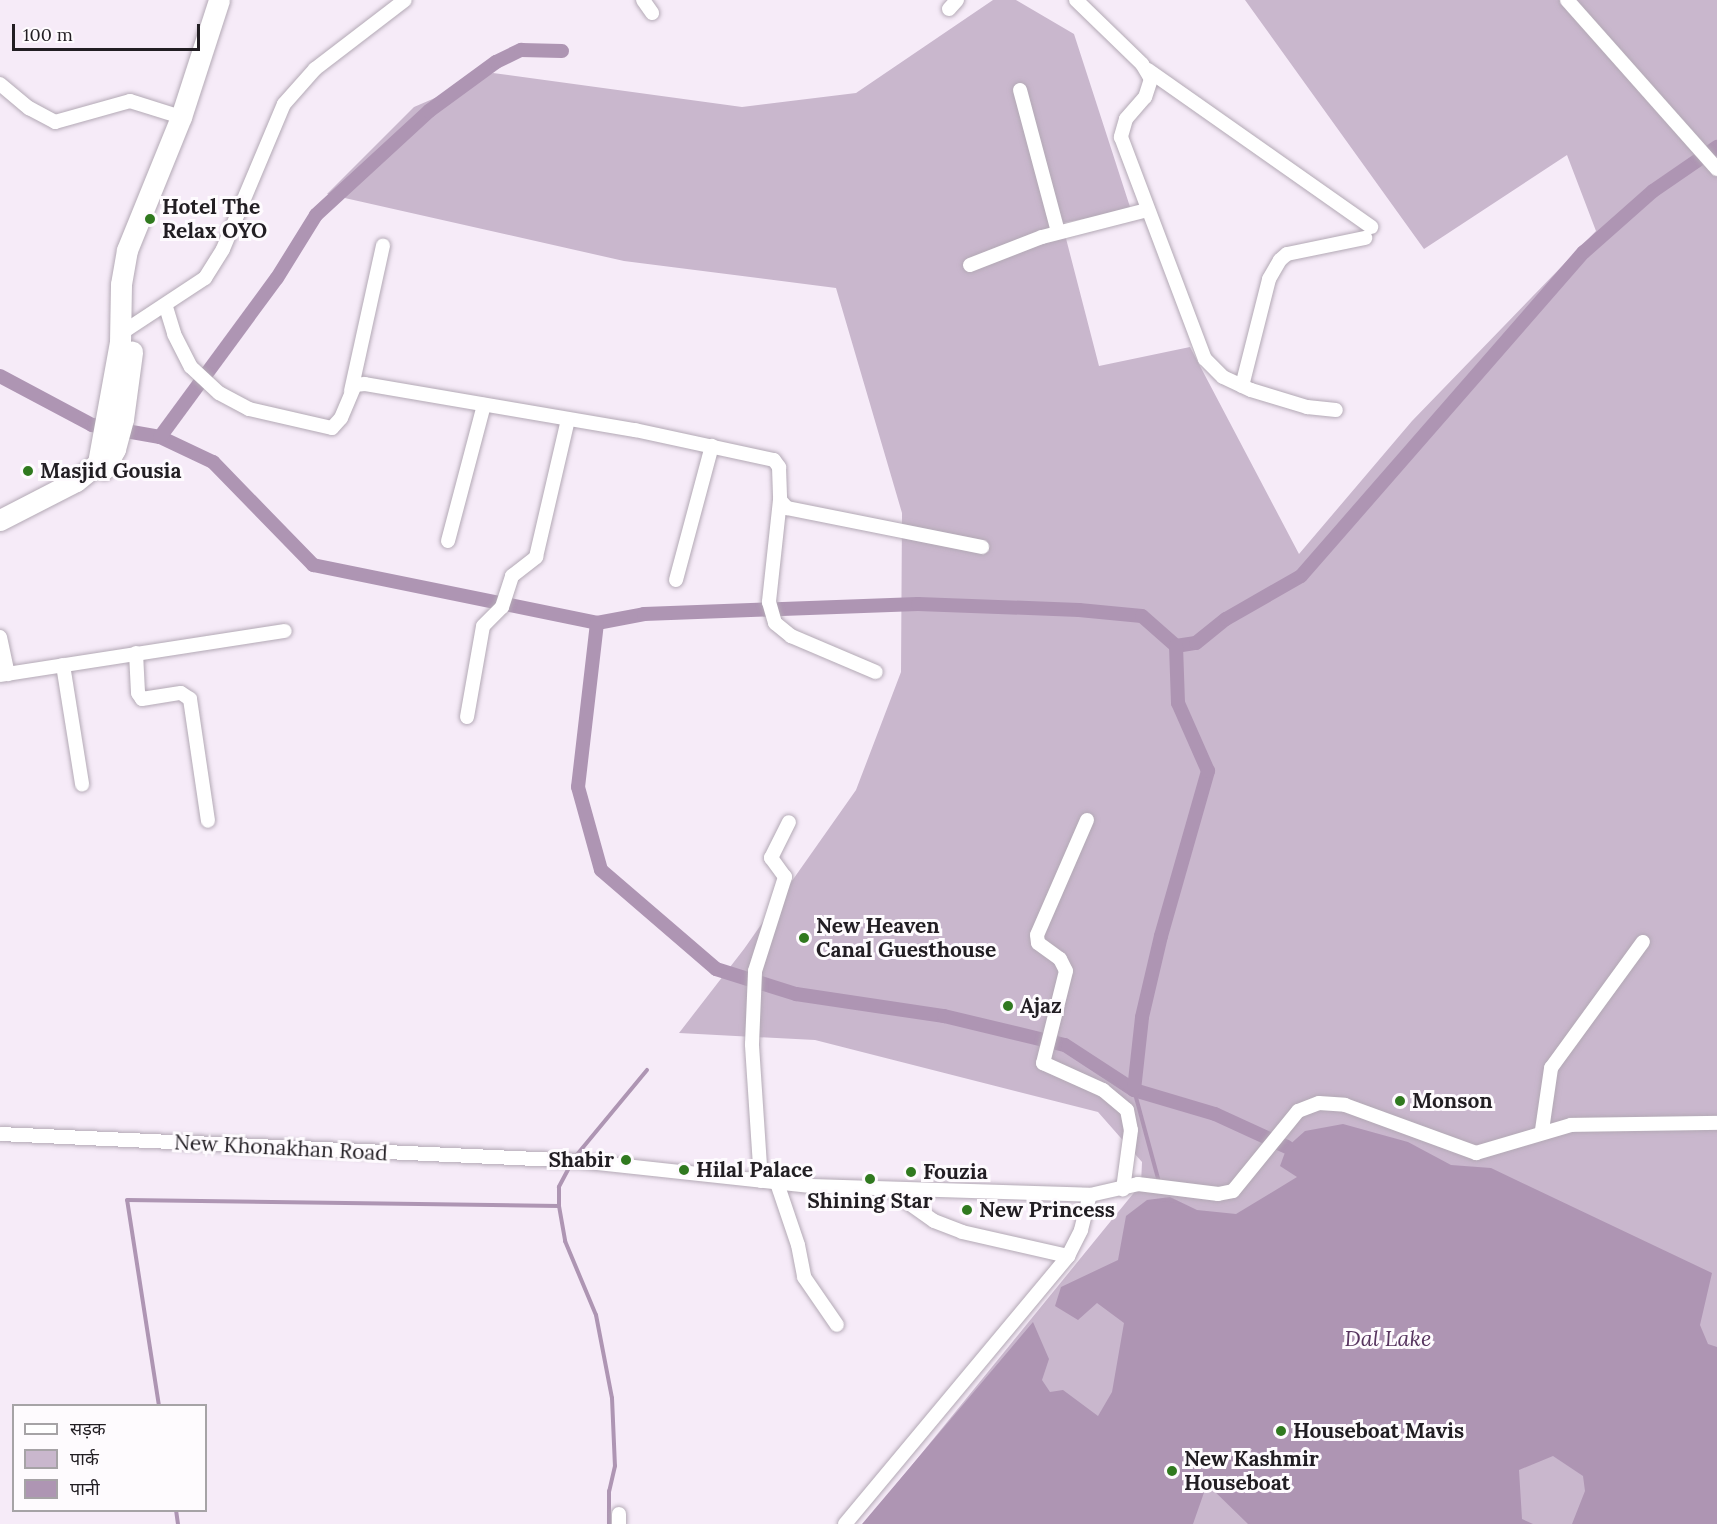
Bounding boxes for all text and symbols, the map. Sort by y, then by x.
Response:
scale bar [15,12,202,50]
text: 100 m [23,23,73,46]
place label: Hotel The Relax OYO [162,194,267,244]
marker: Hotel The Relax OYO [143,212,157,226]
place label: Masjid Gousia [40,458,181,484]
marker: Masjid Gousia [21,464,35,478]
place label: New Heaven Canal Guesthouse [816,913,996,963]
marker: New Heaven Canal Guesthouse [797,931,811,945]
place label: Ajaz [1020,993,1062,1019]
marker: Ajaz [1001,999,1015,1013]
place label: Monson [1412,1088,1493,1114]
marker: Monson [1393,1094,1407,1108]
street label: New Khonakhan Road [174,1130,388,1166]
place label: Shabir [549,1147,614,1173]
marker: Shabir [619,1153,633,1167]
place label: Hilal Palace [696,1157,813,1183]
place label: Fouzia [923,1159,988,1185]
marker: Hilal Palace [677,1163,691,1177]
marker: Fouzia [904,1165,918,1179]
marker: Shining Star [863,1172,877,1186]
place label: Shining Star [807,1188,933,1214]
place label: New Princess [979,1197,1115,1223]
marker: New Princess [960,1203,974,1217]
water label: Dal Lake [1345,1326,1431,1352]
legend [12,1404,207,1512]
text: सड़क [70,1417,106,1440]
place label: Houseboat Mavis [1293,1418,1464,1444]
marker: Houseboat Mavis [1274,1424,1288,1438]
place label: New Kashmir Houseboat [1184,1446,1319,1496]
text: पार्क [70,1447,99,1470]
marker: New Kashmir Houseboat [1165,1464,1179,1478]
text: पानी [70,1477,100,1500]

